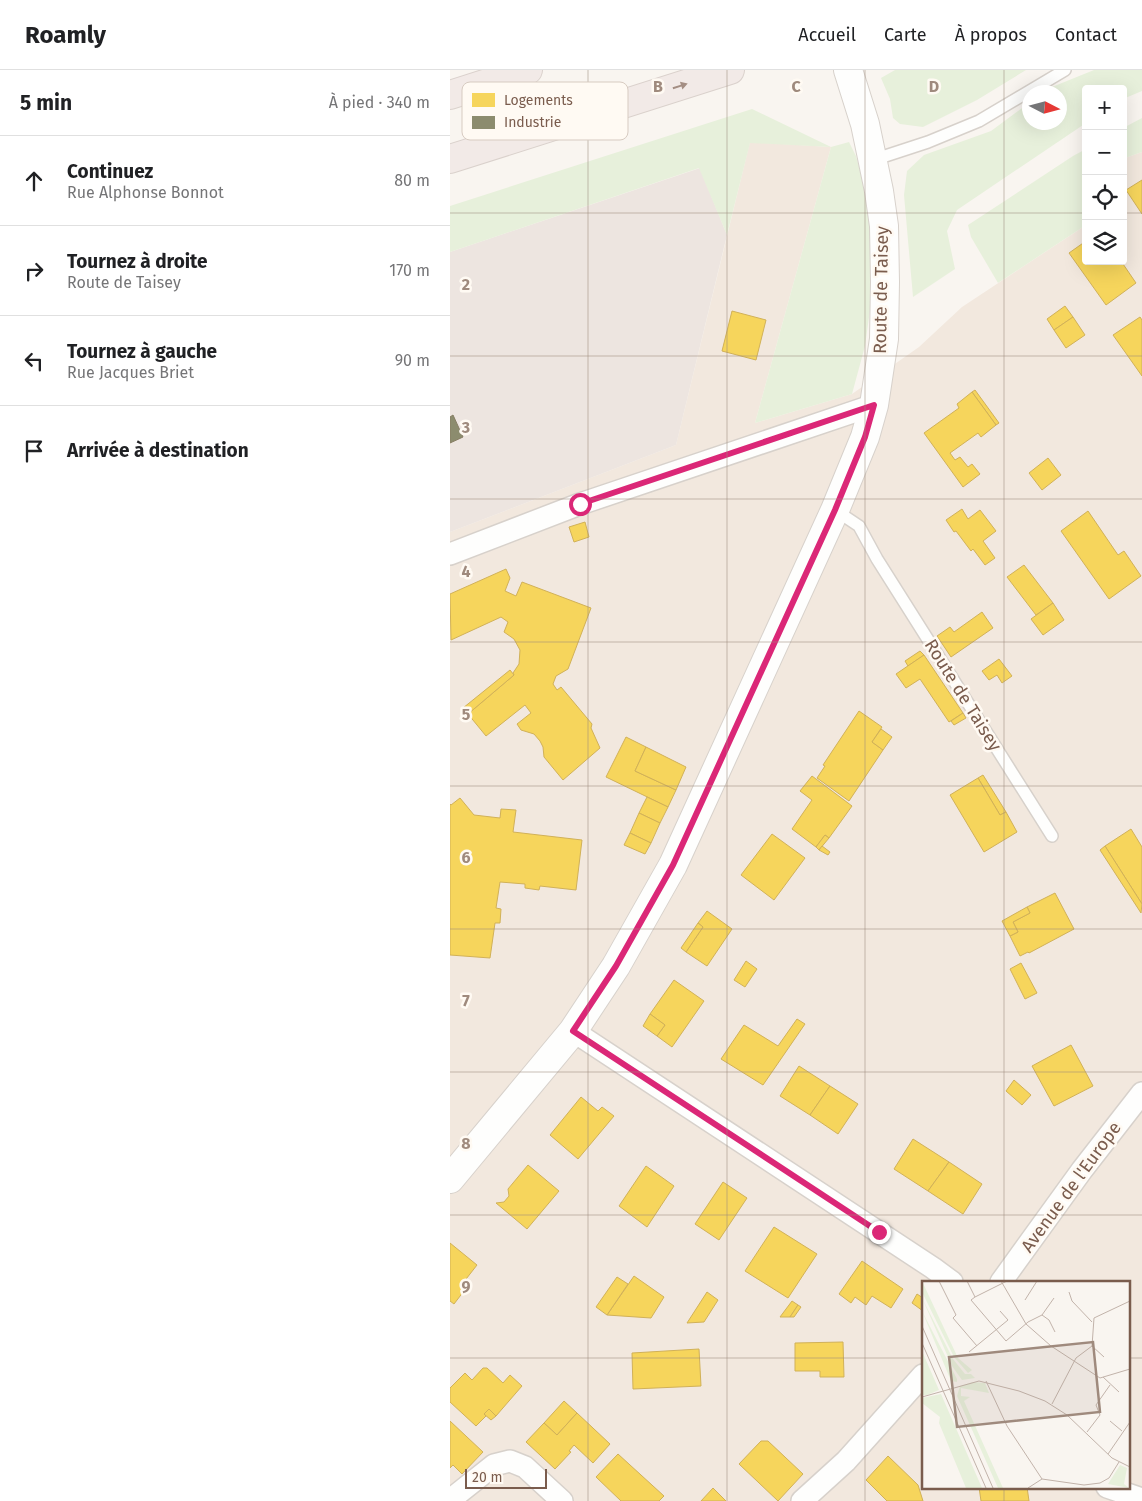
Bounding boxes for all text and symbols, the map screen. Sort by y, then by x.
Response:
text: Roamly [25,21,106,49]
text: Accueil [798,24,856,46]
text: Carte [884,24,927,46]
text: À propos [955,24,1027,46]
text: Contact [1055,24,1117,46]
text: B [653,77,663,96]
text: C [791,77,801,96]
text: D [929,77,939,96]
one-way arrow [673,81,688,89]
legend [462,82,628,140]
north arrow [1022,85,1067,130]
map controls [1082,85,1127,265]
button: + [1082,85,1127,130]
text: 5 min [20,90,72,116]
text: Logements [504,92,573,109]
text: À pied · 340 m [329,93,430,112]
text: Industrie [504,114,561,131]
button: − [1082,130,1127,175]
text: Continuez [67,160,153,183]
icon: ahead [20,167,48,195]
text: 80 m [394,171,430,190]
button: locate [1082,175,1127,220]
text: Rue Alphonse Bonnot [67,183,224,202]
button: layers [1082,220,1127,265]
street label: Route de Taisey [869,226,893,354]
text: Tournez à droite [67,250,208,273]
icon: right [20,257,48,285]
text: 170 m [389,261,430,280]
text: Route de Taisey [67,273,181,292]
text: 2 [462,275,470,294]
text: Tournez à gauche [67,340,217,363]
icon: left [20,347,48,375]
text: 90 m [395,351,430,370]
text: Rue Jacques Briet [67,363,194,382]
text: 3 [461,418,470,437]
icon: arrive [20,437,48,465]
text: Arrivée à destination [67,439,249,462]
route start [569,493,592,516]
text: 4 [461,562,471,581]
street label: Route de Taisey [920,635,1006,755]
text: 5 [462,705,471,724]
text: 6 [461,848,471,867]
text: 7 [462,991,470,1010]
street label: Avenue de l'Europe [1016,1117,1126,1257]
text: 8 [461,1134,471,1153]
route end [868,1221,891,1244]
text: 9 [462,1277,471,1296]
inset map [922,1281,1130,1488]
scale bar [465,1466,548,1489]
text: 20 m [472,1469,502,1486]

